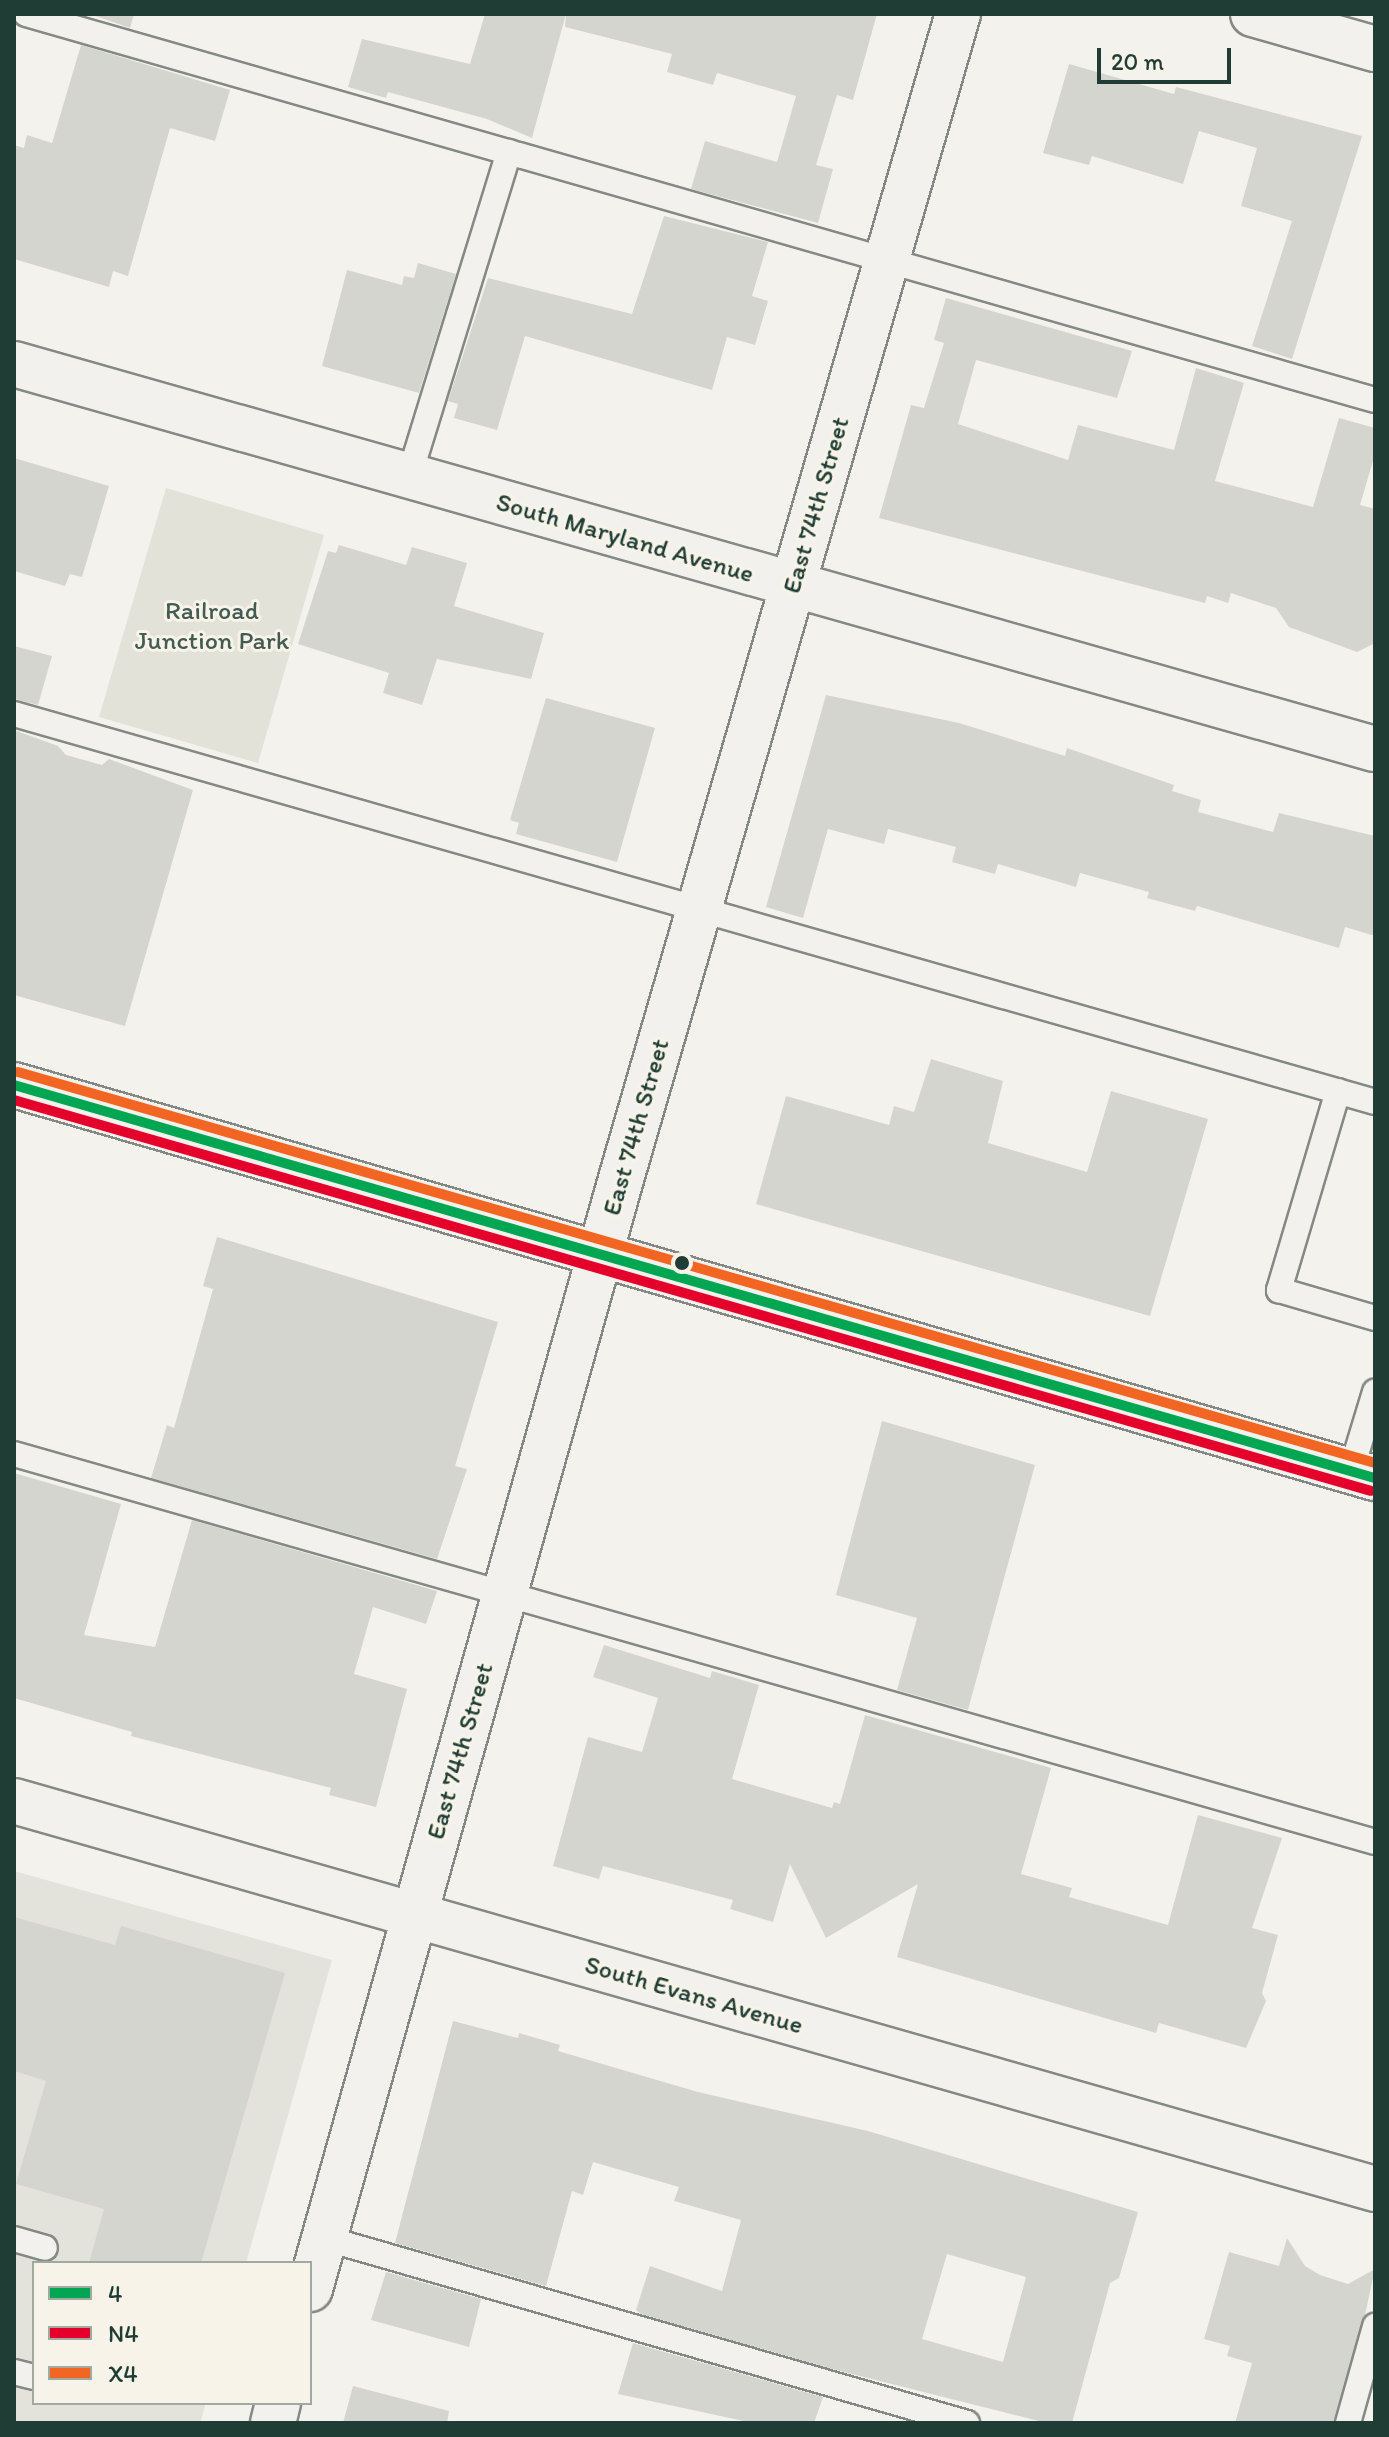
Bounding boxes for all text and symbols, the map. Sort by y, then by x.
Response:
scale bar [1101,32,1235,82]
text: 20 m [1111,47,1164,76]
street label: East 74th Street [776,414,856,596]
street label: South Maryland Avenue [494,487,756,589]
park label: Railroad Junction Park [135,595,289,656]
street label: East 74th Street [596,1036,676,1218]
unlabelled marker [674,1255,690,1271]
street label: East 74th Street [420,1660,500,1842]
street label: South Evans Avenue [582,1949,806,2041]
legend [32,2261,312,2405]
text: 4 [108,2279,122,2308]
text: N4 [108,2319,139,2348]
text: X4 [108,2359,138,2388]

